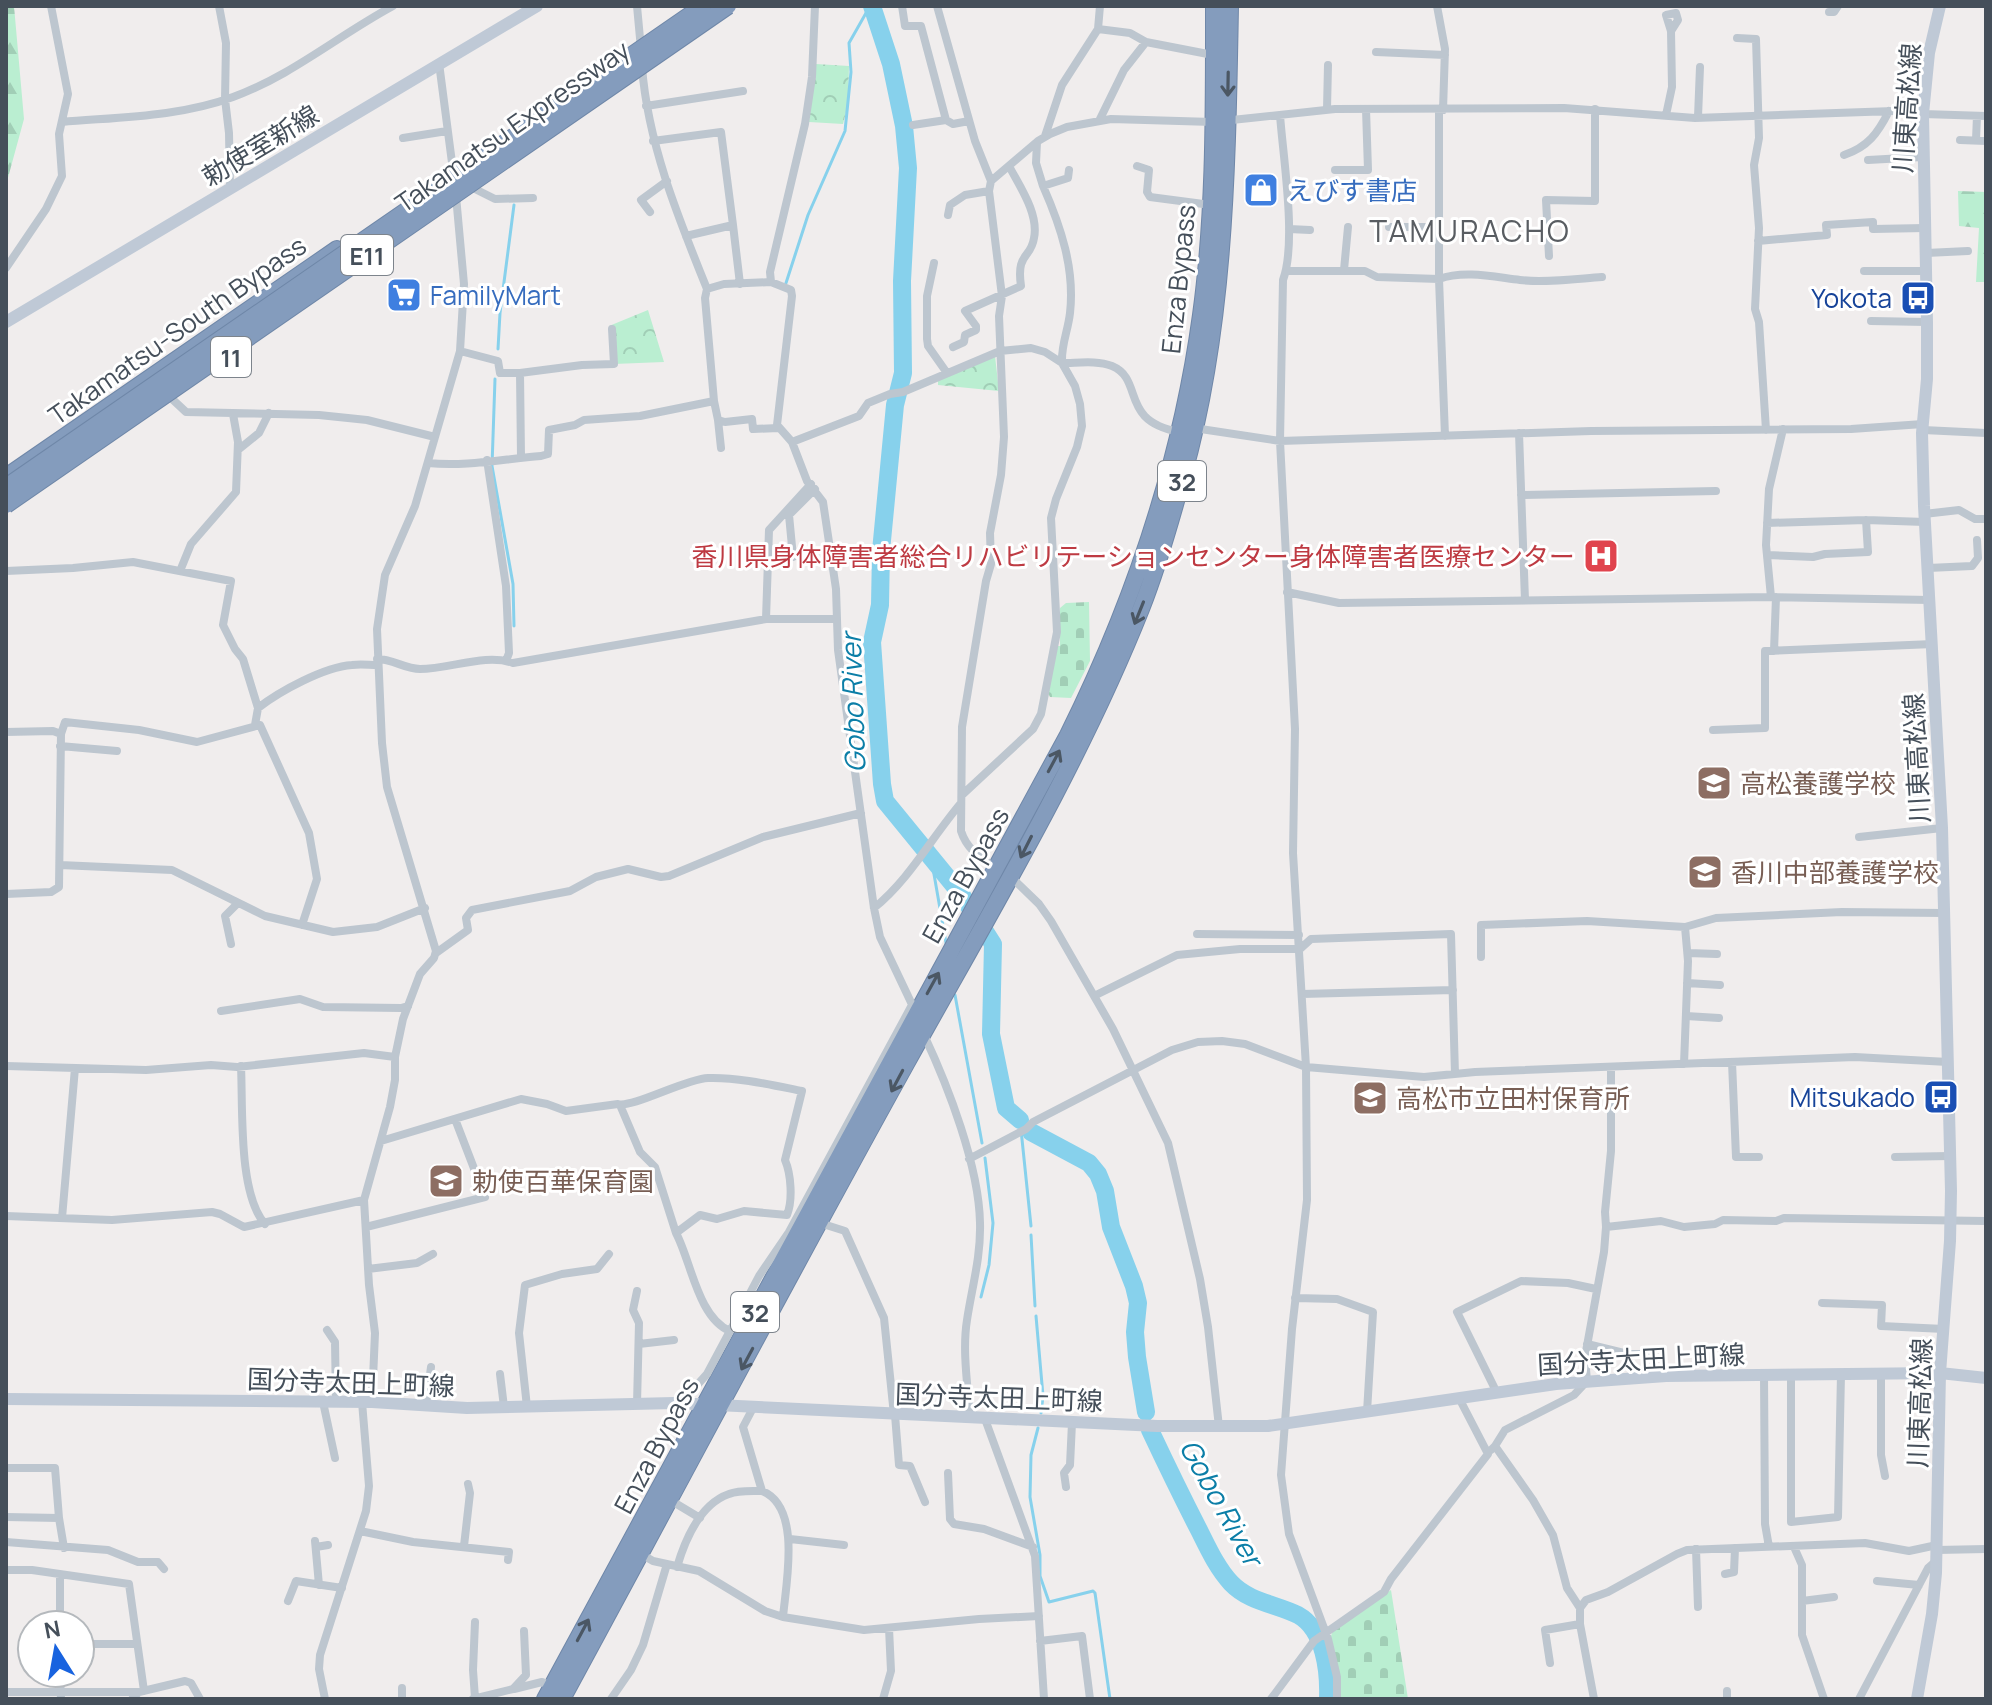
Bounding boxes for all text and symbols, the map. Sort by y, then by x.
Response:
street label: Takamatsu Expressway [388,31,637,221]
street label: 川東高松線 [1884,42,1928,174]
one-way arrow [1220,70,1236,97]
street label: 勅使室新線 [195,96,325,194]
shop icon: えびす書店 [1242,171,1280,209]
place label: えびす書店 [1287,172,1417,208]
street label: Enza Bypass [1152,203,1204,355]
district label: TAMURACHO [1369,210,1571,251]
street label: Takamatsu-South Bypass [41,227,313,433]
road number: E11 [341,235,393,275]
supermarket icon: FamilyMart [385,276,423,314]
place label: FamilyMart [430,277,561,313]
bus stop icon: Yokota [1899,279,1937,317]
place label: Yokota [1811,280,1892,316]
road number: 11 [211,337,251,377]
road number: 32 [1158,461,1206,501]
hospital icon: 香川県身体障害者総合リハビリテーションセンター身体障害者医療センター [1582,537,1620,575]
place label: 香川県身体障害者総合リハビリテーションセンター身体障害者医療センター [692,538,1575,574]
one-way arrow [1131,600,1145,625]
water label: Gobo River [830,629,873,773]
street label: 川東高松線 [1895,692,1937,824]
one-way arrow [1046,750,1062,774]
school or university icon: 高松養護学校 [1695,764,1733,802]
place label: 高松養護学校 [1740,765,1896,801]
street label: Enza Bypass [913,801,1017,949]
one-way arrow [1018,835,1034,859]
school or university icon: 香川中部養護学校 [1686,853,1724,891]
place label: 香川中部養護学校 [1731,854,1939,890]
one-way arrow [925,972,941,995]
one-way arrow [889,1068,904,1092]
bus stop icon: Mitsukado [1922,1078,1960,1116]
school or university icon: 高松市立田村保育所 [1351,1079,1389,1117]
place label: Mitsukado [1789,1079,1915,1115]
place label: 高松市立田村保育所 [1396,1080,1630,1116]
school or university icon: 勅使百華保育園 [427,1162,465,1200]
place label: 勅使百華保育園 [472,1163,654,1199]
road number: 32 [731,1292,779,1332]
street label: 国分寺太田上町線 [1536,1336,1746,1382]
street label: 川東高松線 [1899,1337,1939,1469]
one-way arrow [739,1346,754,1370]
street label: 国分寺太田上町線 [246,1360,456,1404]
street label: Enza Bypass [605,1370,707,1520]
street label: 国分寺太田上町線 [894,1375,1104,1419]
water label: Gobo River [1172,1432,1274,1576]
north arrow [16,1609,96,1689]
text: N [42,1613,63,1646]
one-way arrow [575,1619,591,1643]

